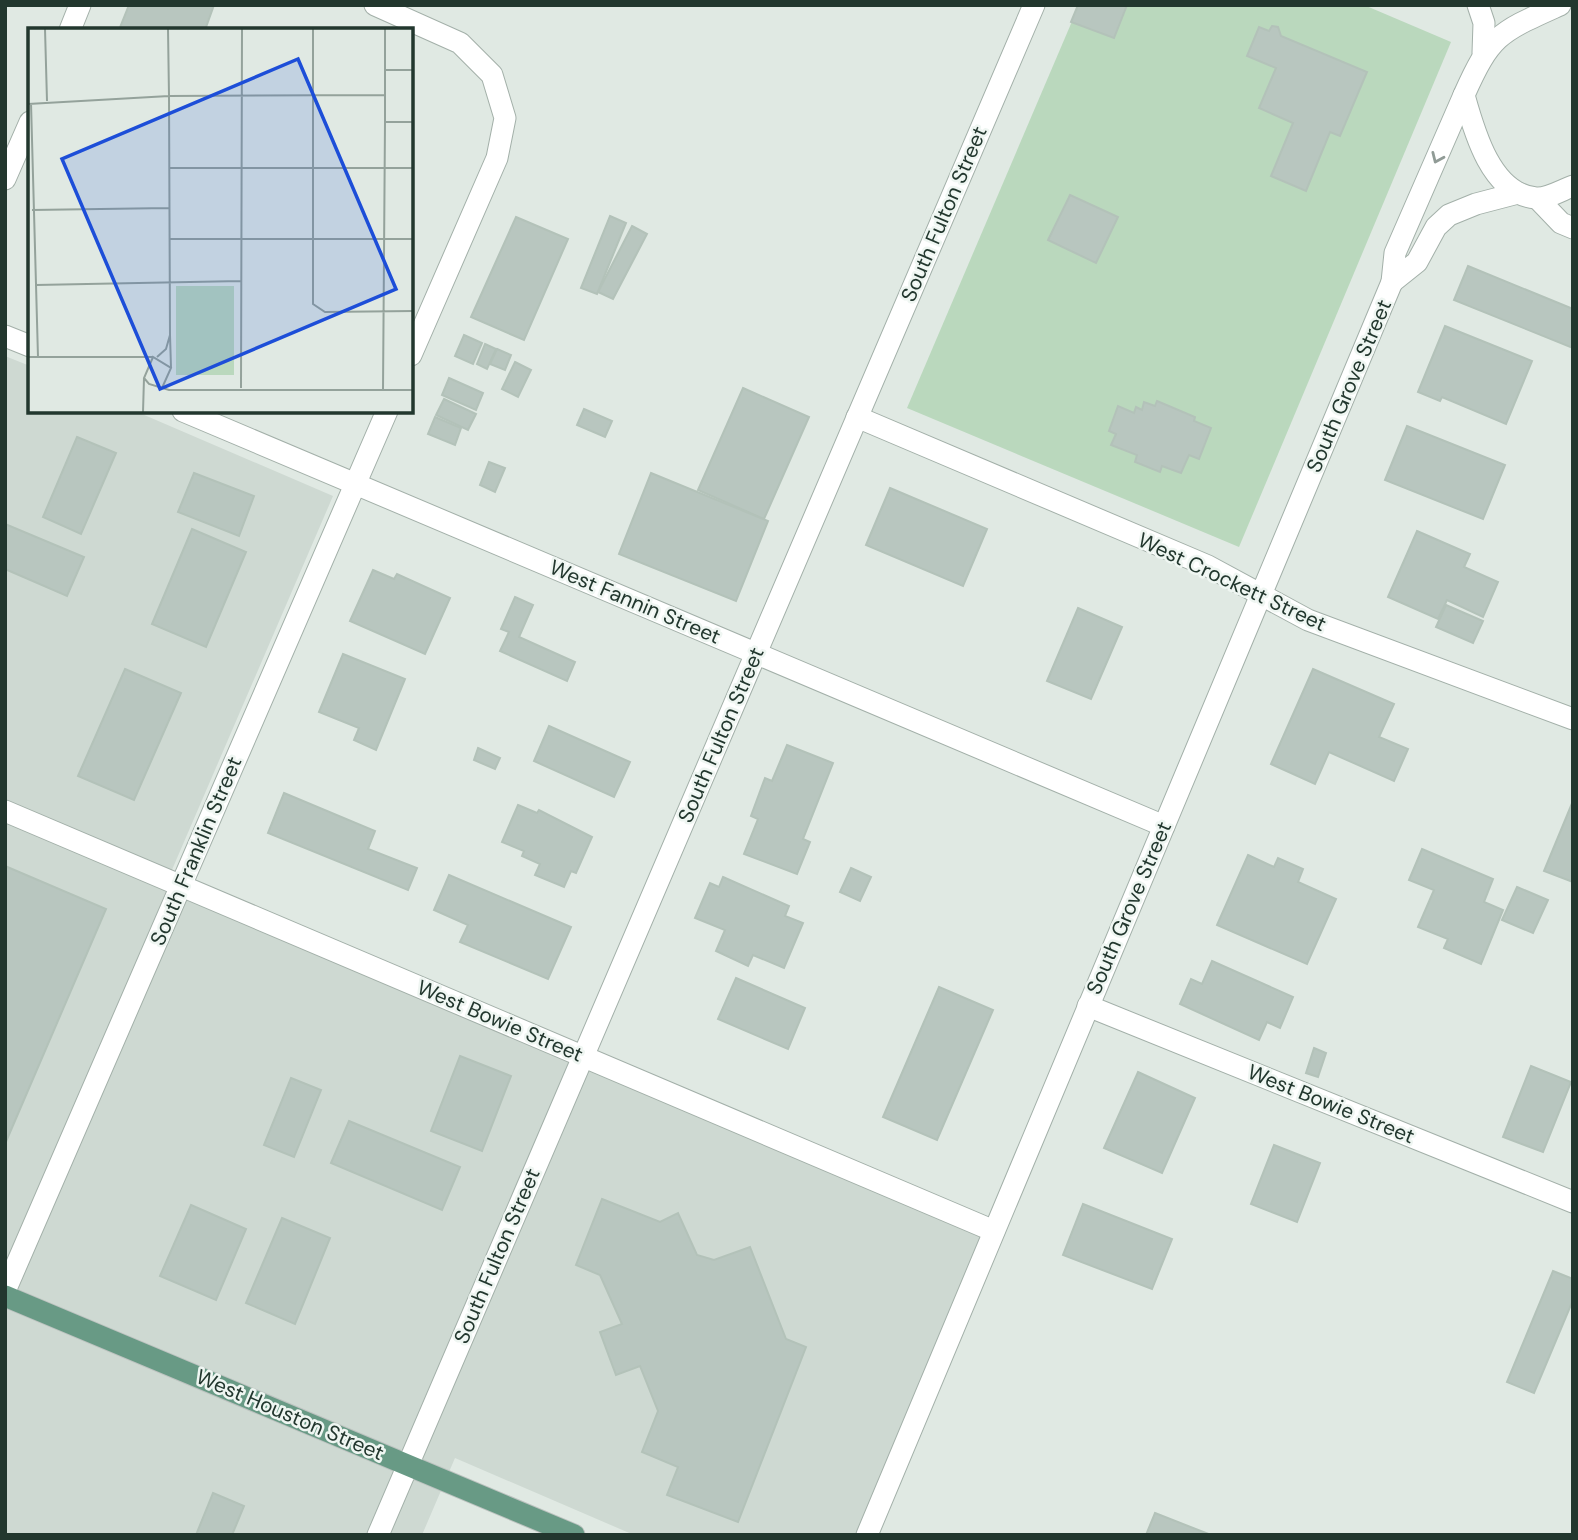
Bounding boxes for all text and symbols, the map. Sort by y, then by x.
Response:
inset map [28,28,413,413]
street label: South Fulton Street [894,122,994,306]
one-way arrow [1431,151,1445,163]
street label: South Grove Street [1300,295,1398,477]
street label: West Crockett Street [1133,526,1331,638]
street label: West Fannin Street [545,553,725,651]
street label: South Fulton Street [671,643,771,827]
street label: South Franklin Street [144,752,248,950]
street label: South Grove Street [1080,817,1178,999]
street label: West Bowie Street [413,973,587,1069]
street label: West Bowie Street [1243,1058,1419,1150]
street label: South Fulton Street [447,1164,547,1348]
street label: West Houston Street [192,1363,388,1467]

